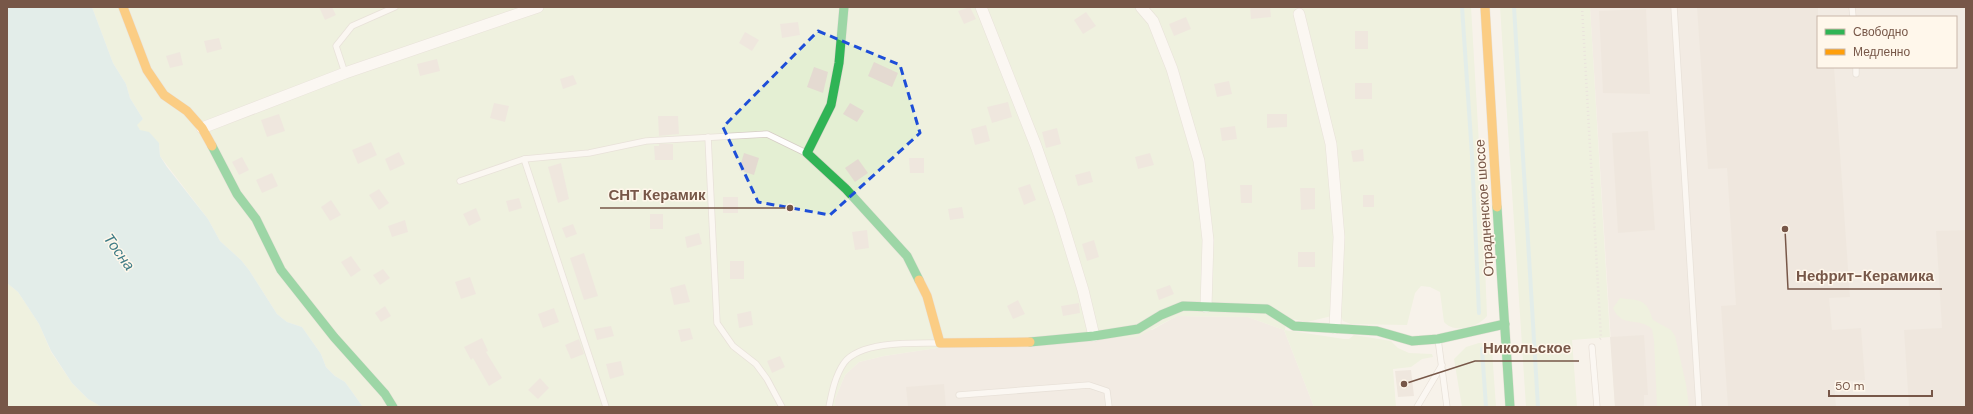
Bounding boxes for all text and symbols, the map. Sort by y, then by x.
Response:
legend [1817,16,1957,68]
text: Свободно [1853,24,1908,40]
text: Медленно [1853,44,1910,60]
street label: Отрадненское шоссе [1470,138,1498,277]
callout: СНТ Керамик [600,181,714,208]
text: СНТ Керамик [608,185,706,205]
water label: Тосна [99,229,139,275]
callout: Нефрит-Керамика [1788,262,1942,289]
text: Нефрит-Керамика [1796,266,1935,286]
callout: Никольское [1475,334,1579,361]
text: Никольское [1483,338,1571,358]
scale bar [1829,372,1932,398]
text: 50 m [1835,378,1864,394]

